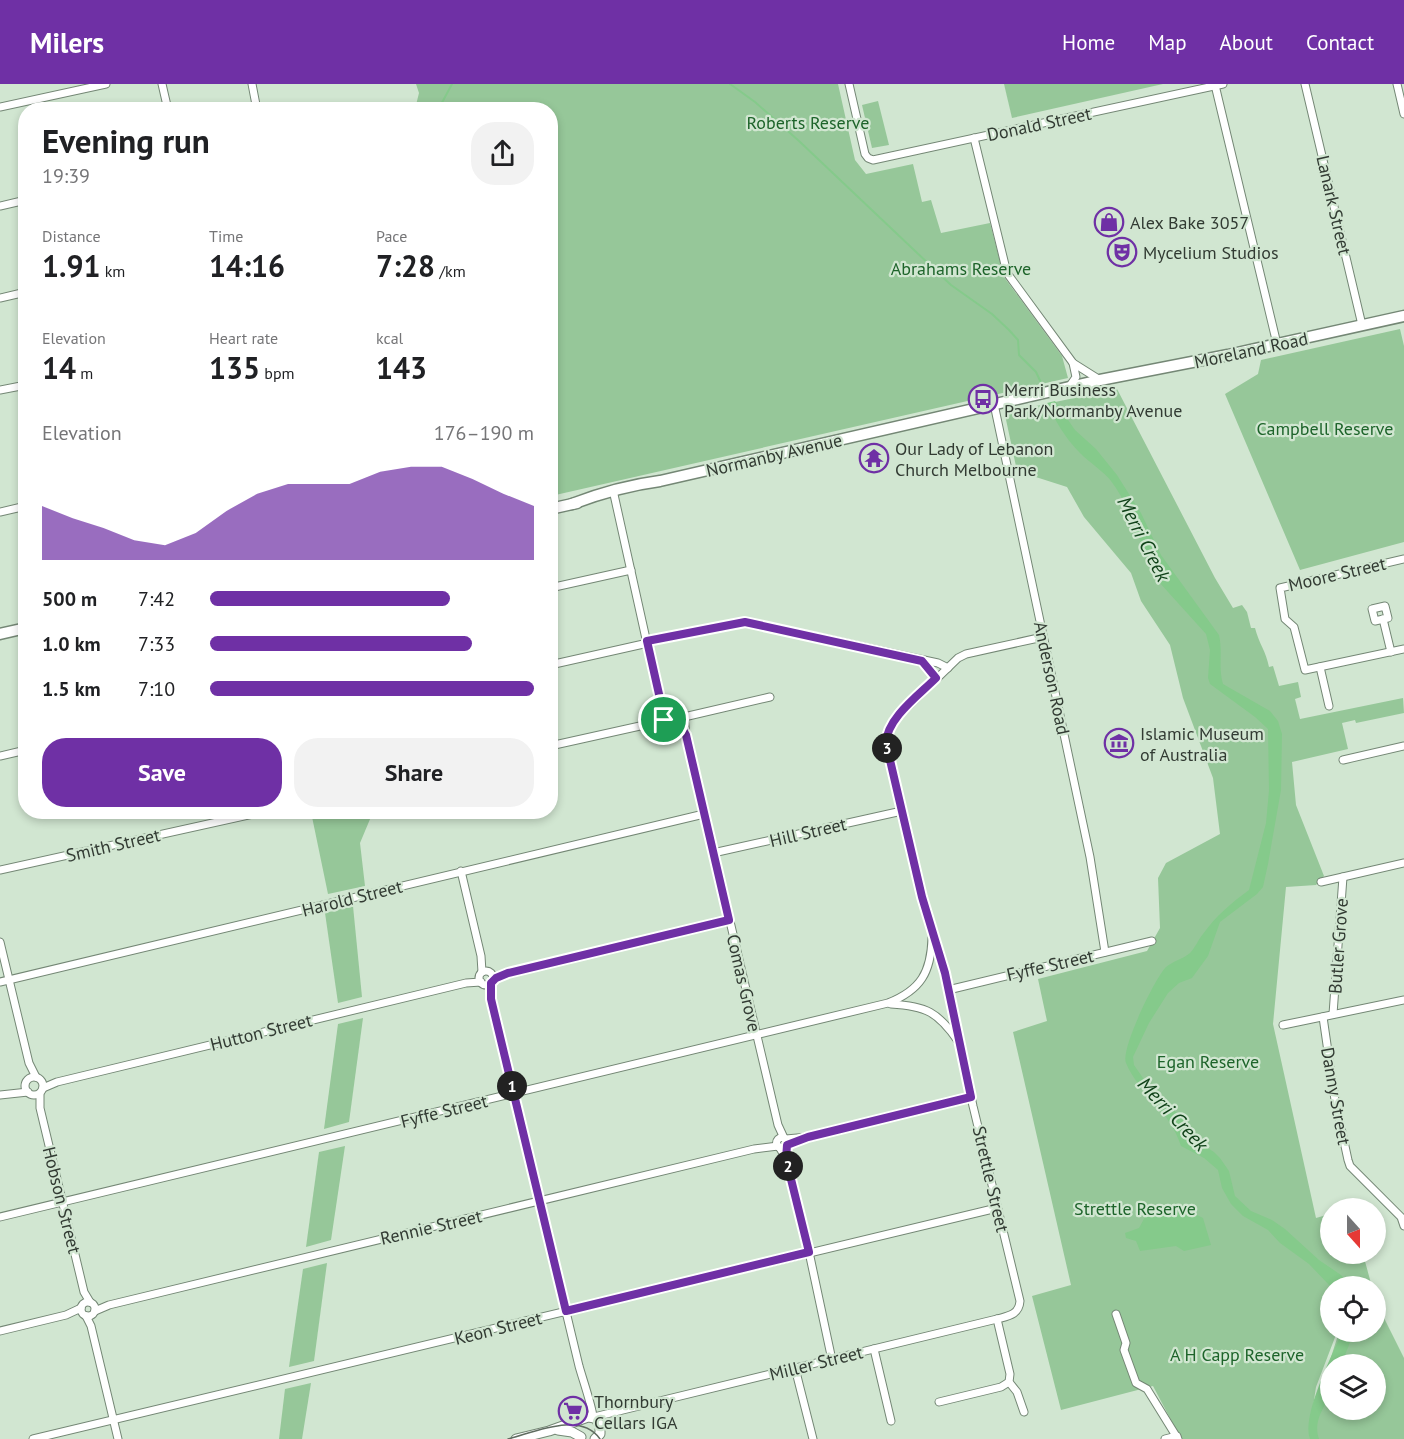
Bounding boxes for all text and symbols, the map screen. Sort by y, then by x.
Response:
text: Milers [30,24,104,61]
text: Home [1062,29,1115,56]
text: Map [1148,29,1187,56]
text: About [1220,29,1273,56]
text: Contact [1306,29,1374,56]
street label: Donald Street [985,102,1093,146]
park label: Roberts Reserve [747,111,869,134]
text: Evening run [42,119,210,162]
button: share [471,122,534,185]
street label: Lanark Street [1311,153,1357,257]
text: 19:39 [42,163,90,189]
shop icon: Alex Bake 3057 [1093,206,1125,238]
place label: Alex Bake 3057 [1130,211,1249,234]
text: Distance [42,226,101,246]
text: Time [209,226,243,246]
text: Pace [376,226,407,246]
theatre icon: Mycelium Studios [1106,236,1138,268]
place label: Mycelium Studios [1143,241,1279,264]
text: 1.91 [42,246,100,285]
text: 14:16 [209,246,285,285]
text: 7:28 [376,246,435,285]
park label: Abrahams Reserve [891,257,1031,280]
text: km [100,261,125,281]
text: /km [435,261,466,281]
street label: Moreland Road [1192,327,1310,373]
text: Elevation [42,328,106,348]
text: Heart rate [209,328,278,348]
text: kcal [376,328,403,348]
text: 14 [42,348,76,387]
text: 135 [209,348,260,387]
text: 143 [376,348,427,387]
text: m [76,363,93,383]
text: bpm [260,363,295,383]
place label: Merri Business Park/Normanby Avenue [1004,378,1182,422]
bus stop icon: Merri Business Park/Normanby Avenue [967,383,999,415]
park label: Campbell Reserve [1257,417,1393,440]
text: Elevation [42,420,122,446]
text: 176–190 m [434,420,534,446]
street label: Normanby Avenue [704,428,844,482]
place label: Our Lady of Lebanon Church Melbourne [895,437,1053,481]
temple icon: Our Lady of Lebanon Church Melbourne [858,442,890,474]
water label: Merri Creek [1111,492,1177,587]
street label: Moore Street [1286,552,1388,596]
text: 500 m [42,586,97,612]
text: 7:42 [138,586,175,612]
street label: Anderson Road [1029,619,1075,737]
text: 1.0 km [42,631,101,657]
text: 7:33 [138,631,175,657]
text: 1.5 km [42,676,101,702]
text: 7:10 [138,676,175,702]
pin [638,694,689,745]
icon: arrive [647,703,680,736]
place label: Islamic Museum of Australia [1140,722,1264,766]
museum icon: Islamic Museum of Australia [1103,727,1135,759]
pin: 3 [872,733,902,763]
button: Save [42,738,282,807]
button: Share [294,738,534,807]
text: 3 [882,738,892,758]
street label: Hill Street [767,812,849,852]
street label: Smith Street [64,823,162,867]
street label: Harold Street [299,874,405,922]
street label: Butler Grove [1323,897,1353,995]
street label: Comas Grove [722,932,766,1034]
street label: Fyffe Street [1004,944,1096,986]
street label: Hutton Street [208,1008,314,1056]
street label: Danny Street [1316,1045,1356,1147]
park label: Egan Reserve [1157,1050,1259,1073]
pin: 1 [497,1071,527,1101]
water label: Merri Creek [1132,1071,1215,1157]
text: 1 [507,1076,517,1096]
street label: Fyffe Street [398,1089,490,1133]
street label: Strettle Street [968,1124,1014,1234]
street label: Hobson Street [38,1144,86,1256]
pin: 2 [773,1151,803,1181]
text: 2 [783,1156,793,1176]
park label: Strettle Reserve [1074,1197,1196,1220]
north arrow [1320,1198,1386,1264]
map controls [1320,1198,1386,1420]
street label: Rennie Street [378,1204,484,1250]
button: locate [1320,1276,1386,1342]
street label: Keon Street [452,1306,544,1350]
street label: Miller Street [767,1340,865,1386]
park label: A H Capp Reserve [1170,1343,1304,1366]
button: layers [1320,1354,1386,1420]
place label: Thornbury Cellars IGA [594,1390,678,1434]
supermarket icon: Thornbury Cellars IGA [557,1395,589,1427]

